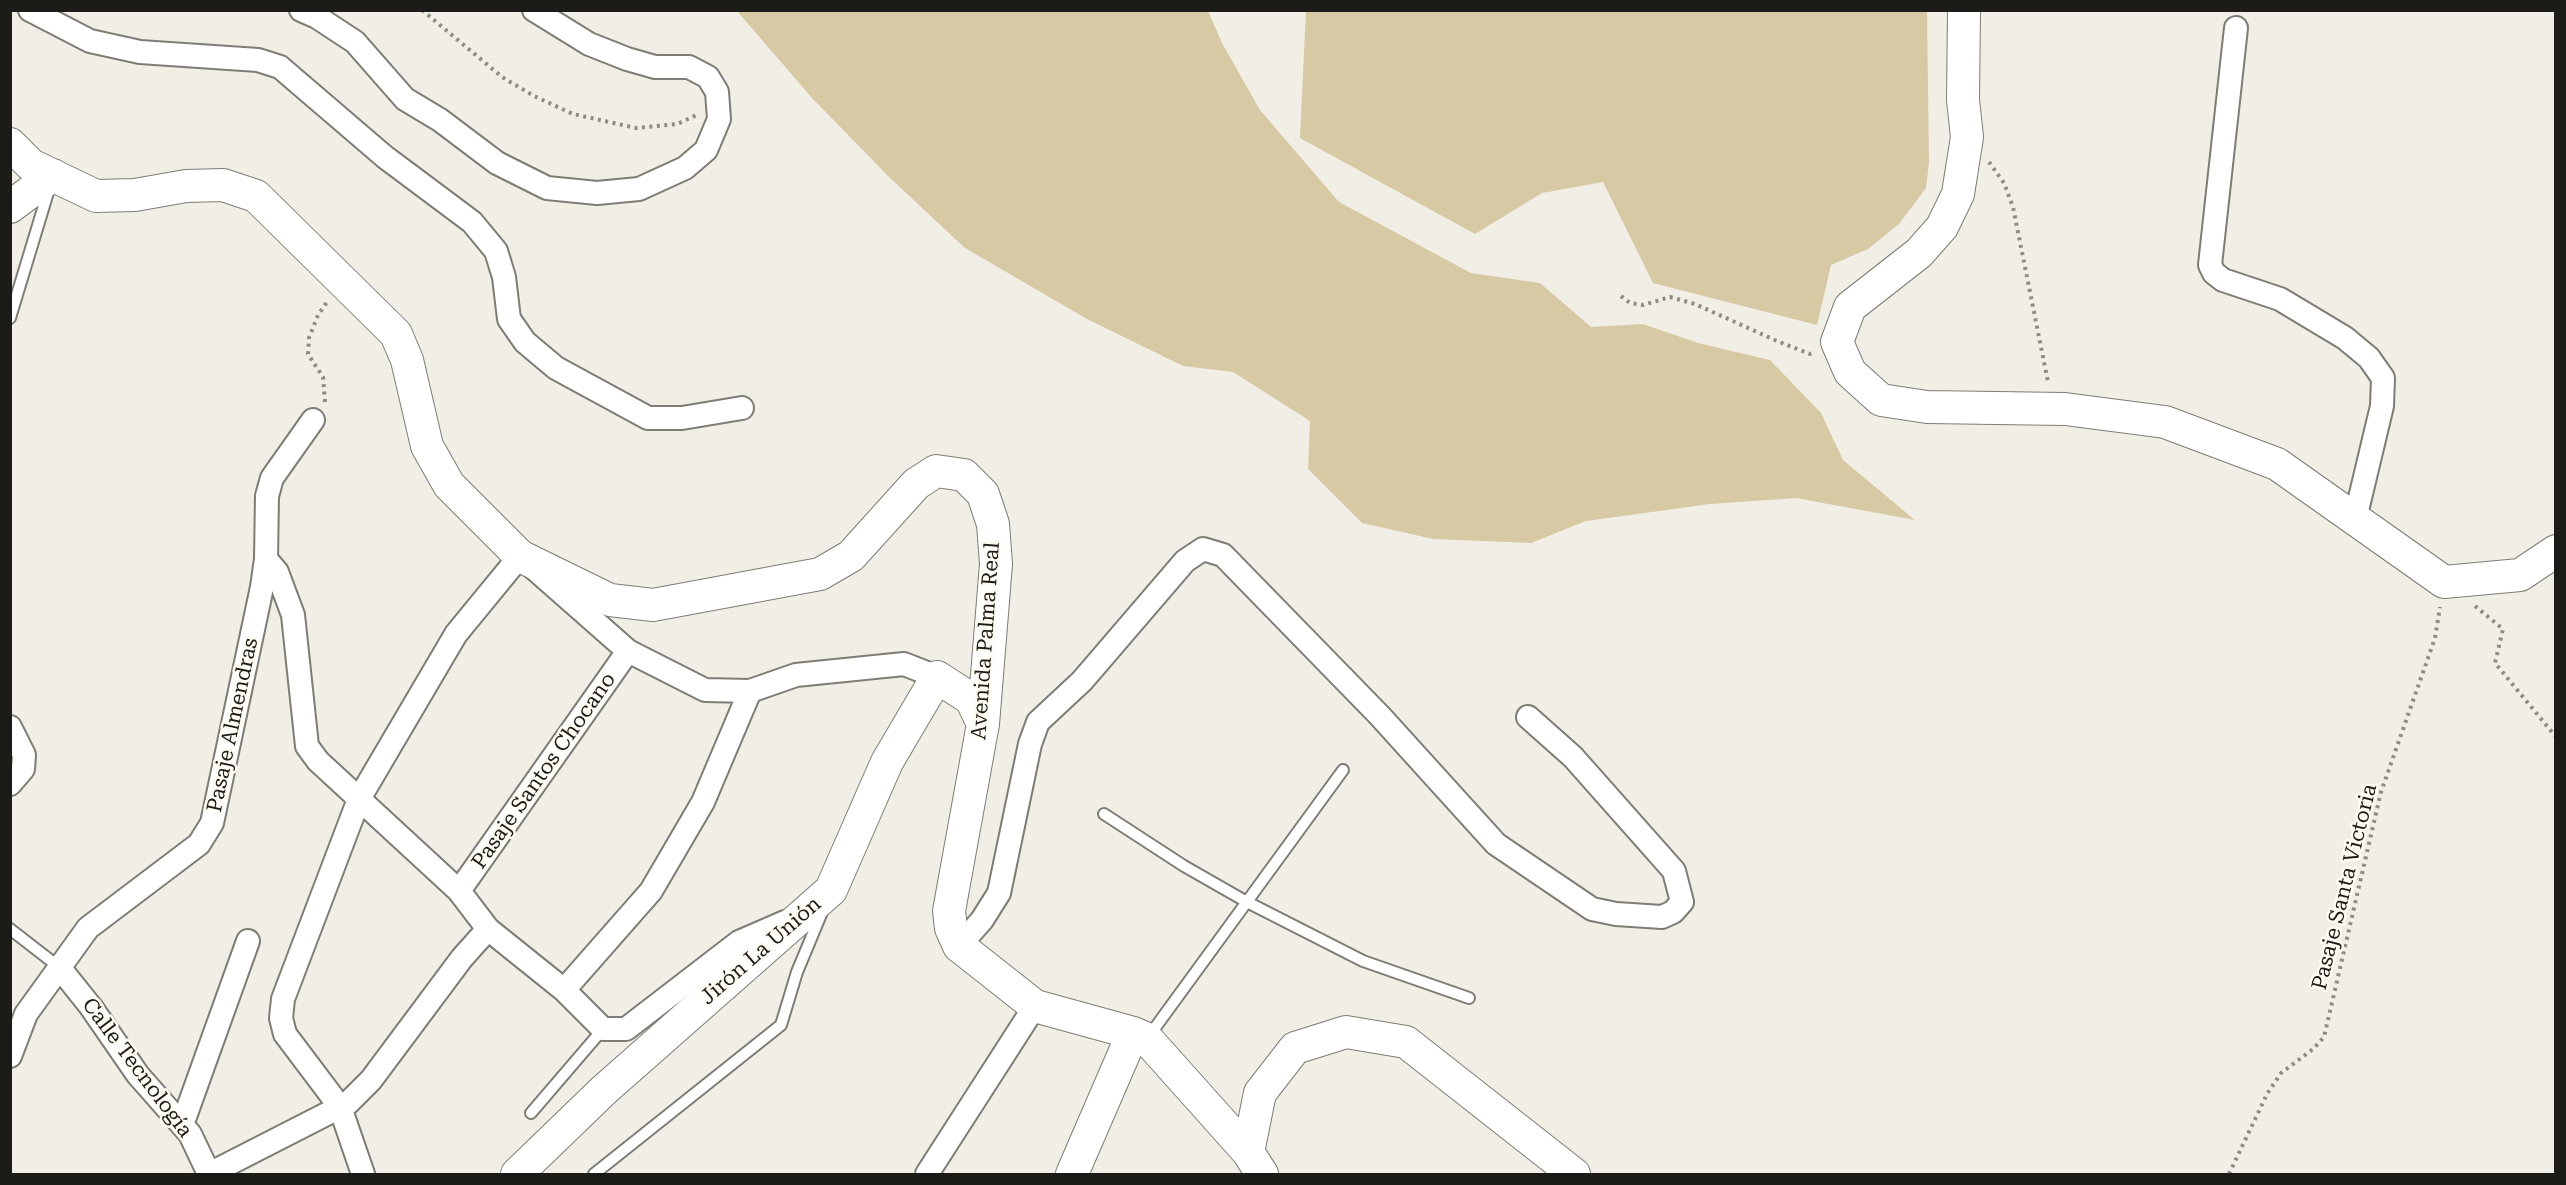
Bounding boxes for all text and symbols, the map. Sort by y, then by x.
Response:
street label: Avenida Palma Real [967,541,1005,741]
street label: Pasaje Almendras [202,636,264,814]
street label: Pasaje Santos Chocano [467,668,621,874]
street label: Pasaje Santa Victoria [2307,781,2383,993]
street label: Jirón La Unión [695,892,827,1010]
street label: Calle Tecnología [76,993,198,1143]

